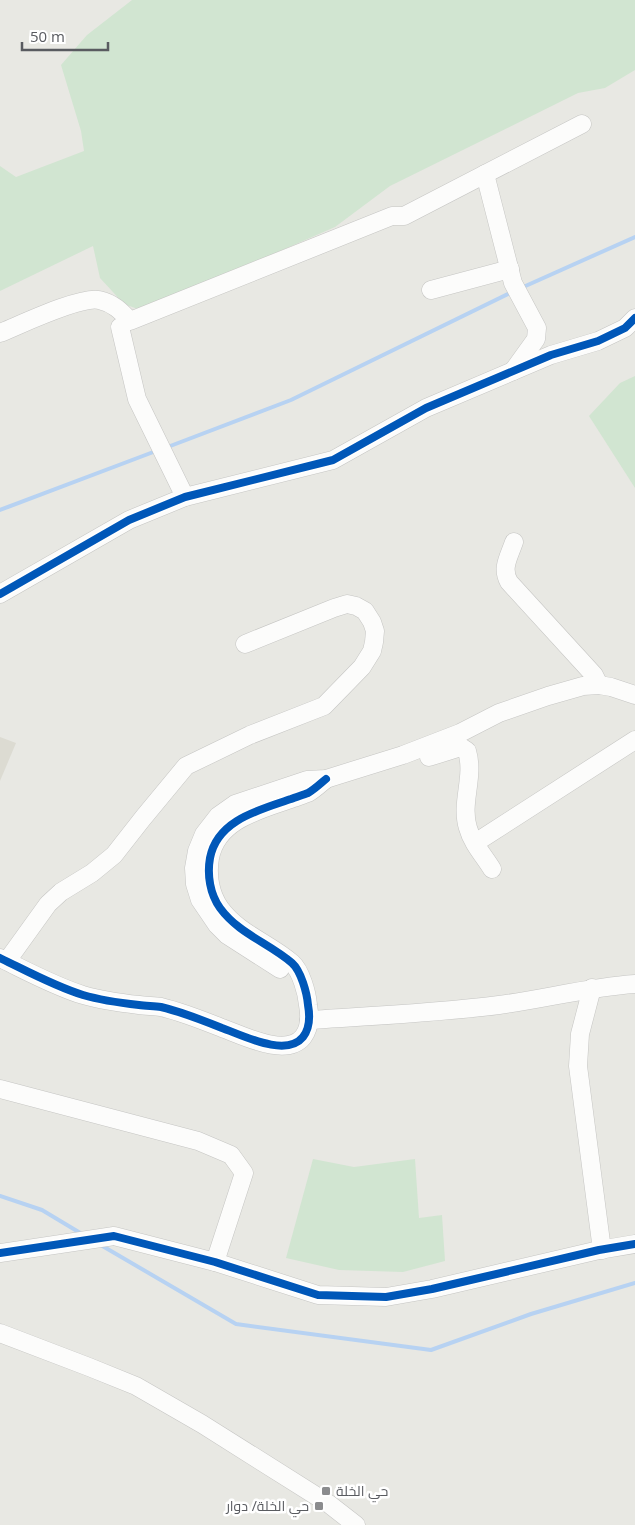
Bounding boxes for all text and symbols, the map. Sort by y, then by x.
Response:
scale bar [22,20,109,52]
text: 50 m [30,26,65,46]
place label: حي الخلة [336,1481,388,1503]
marker: حي الخلة [320,1485,332,1497]
place label: حي الخلة/ دوار [225,1496,309,1518]
marker: حي الخلة/ دوار [313,1500,325,1512]

